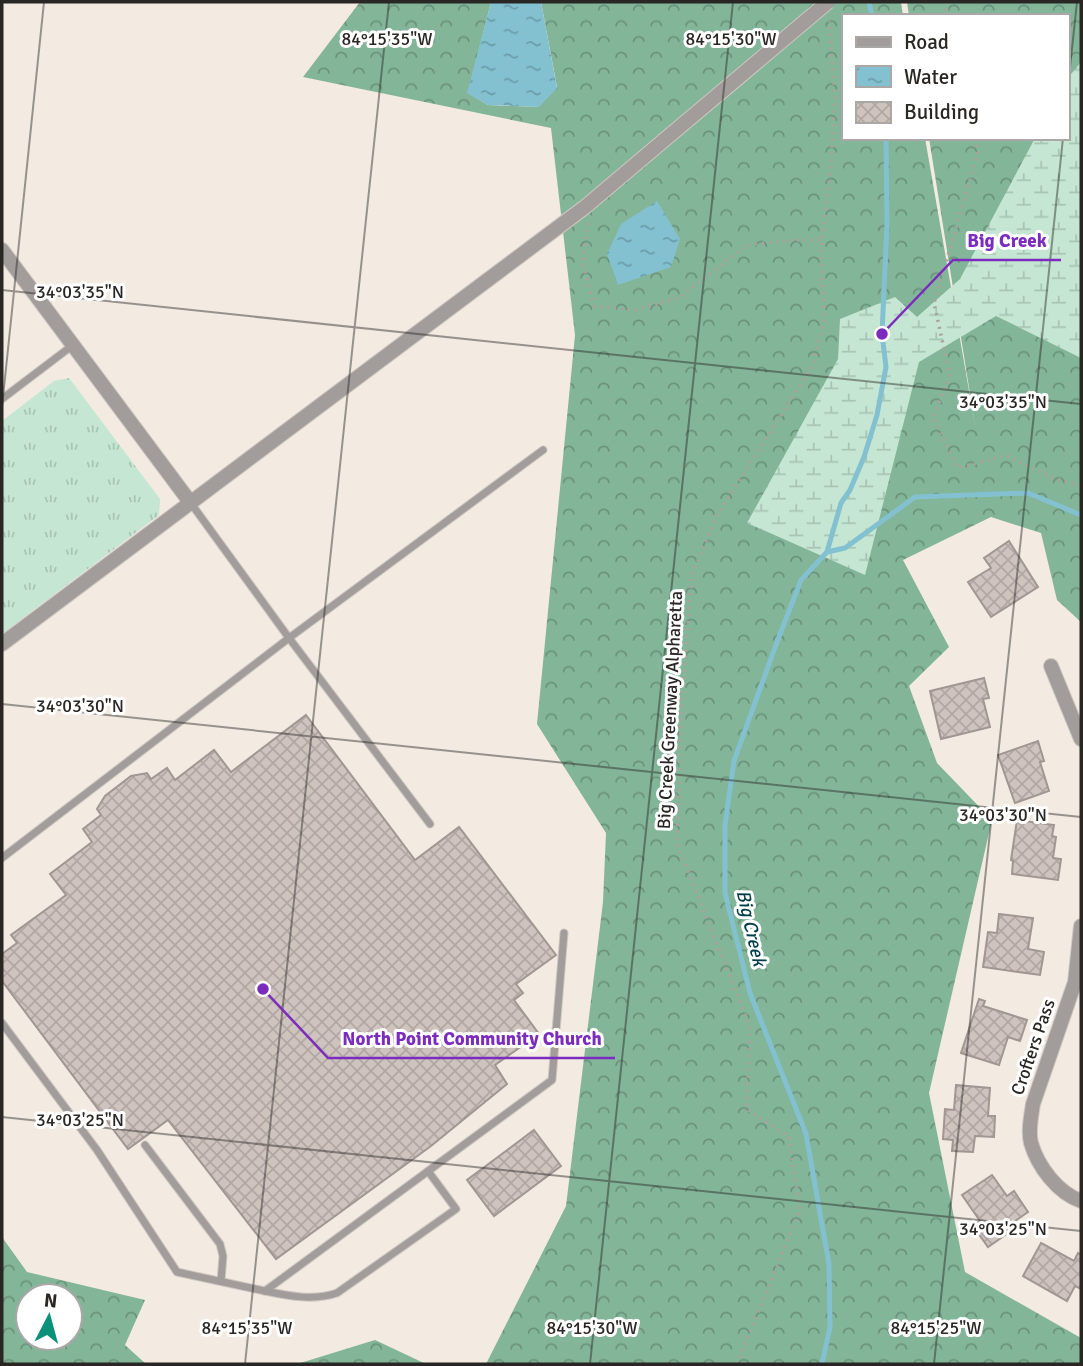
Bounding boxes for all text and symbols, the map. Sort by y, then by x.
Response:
legend [842,14,1069,140]
text: 84°15'35"W [342,28,432,50]
text: 84°15'30"W [686,28,776,50]
text: Road [904,29,949,55]
text: Water [904,64,957,90]
text: Building [904,99,979,125]
callout: Big Creek [953,220,1061,260]
text: Big Creek [967,229,1047,253]
text: 34°03'35"N [36,281,124,303]
text: 34°03'35"N [959,391,1047,413]
street label: Big Creek Greenway Alpharetta [653,590,687,830]
text: 34°03'30"N [36,695,124,717]
text: 34°03'30"N [959,804,1047,826]
water label: Big Creek [731,888,772,970]
street label: Crofters Pass [1006,996,1060,1098]
callout: North Point Community Church [328,1018,615,1058]
text: North Point Community Church [342,1027,602,1051]
text: 34°03'25"N [36,1109,124,1131]
text: 34°03'25"N [959,1218,1047,1240]
north arrow [14,1282,84,1352]
text: N [43,1288,58,1314]
text: 84°15'35"W [202,1317,292,1339]
text: 84°15'30"W [547,1317,637,1339]
text: 84°15'25"W [891,1317,981,1339]

